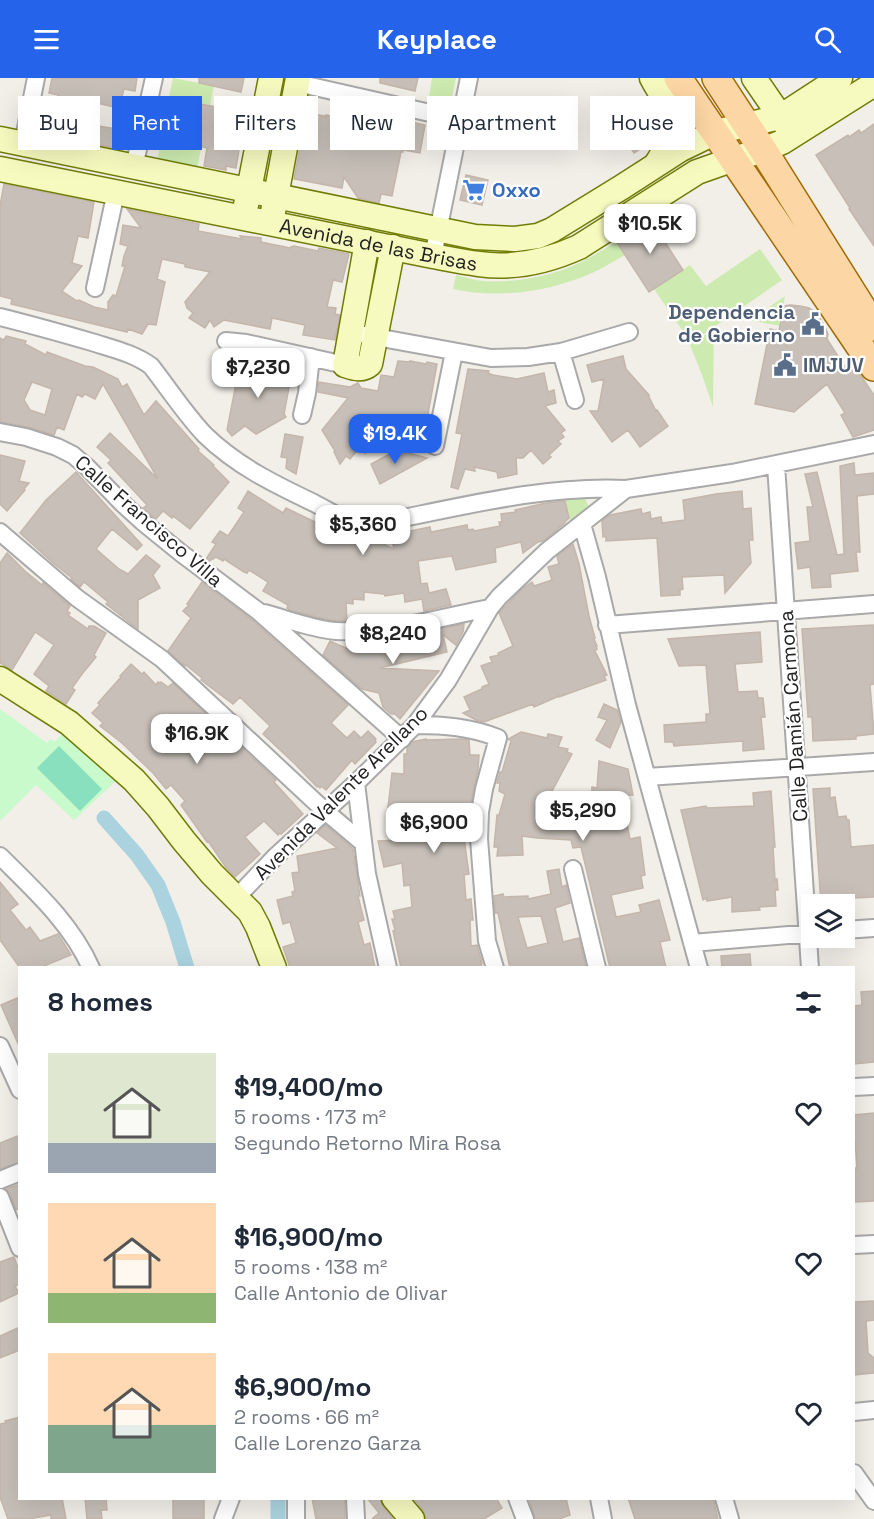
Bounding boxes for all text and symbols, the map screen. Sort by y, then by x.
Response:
text: Keyplace [377,22,497,57]
icon: menu [30,23,63,56]
icon: search [811,23,844,56]
chip: Buy [18,96,100,150]
chip: Rent [112,96,202,150]
chip: Filters [214,96,318,150]
chip: New [330,96,415,150]
chip: Apartment [427,96,578,150]
chip: House [590,96,695,150]
supermarket icon: Oxxo [461,177,487,203]
place label: Oxxo [492,177,541,203]
pin: $10.5K [601,204,699,255]
text: $10.5K [618,210,682,236]
street label: Avenida de las Brisas [277,212,479,277]
place label: Dependencia de Gobierno [668,299,795,348]
public building icon: Dependencia de Gobierno [800,311,826,337]
pin: $7,230 [209,348,307,399]
public building icon: IMJUV [772,352,798,378]
place label: IMJUV [803,352,864,378]
text: $7,230 [226,354,290,380]
pin: $19.4K [346,414,444,465]
text: $19.4K [363,420,427,446]
street label: Calle Francisco Villa [70,449,228,593]
pin: $5,360 [314,505,412,556]
text: $5,360 [329,511,397,537]
street label: Calle Damián Carmona [773,609,813,823]
pin: $8,240 [344,614,442,665]
text: $8,240 [359,620,427,646]
street label: Avenida Valente Arellano [248,700,434,886]
pin: $16.9K [148,714,246,765]
text: $16.9K [165,720,229,746]
pin: $5,290 [534,791,632,842]
text: $5,290 [549,797,617,823]
pin: $6,900 [385,803,483,854]
text: $6,900 [400,809,468,835]
map controls [801,894,855,948]
button: layers [801,894,855,948]
text: 8 homes [48,985,153,1019]
icon: filters [792,986,825,1019]
text: $19,400/mo [234,1070,383,1104]
icon: home [96,1077,168,1149]
icon: heart [792,1097,825,1130]
text: 5 rooms · 173 m² [234,1104,386,1130]
text: Segundo Retorno Mira Rosa [234,1130,501,1156]
text: $16,900/mo [234,1220,383,1254]
icon: home [96,1227,168,1299]
icon: heart [792,1247,825,1280]
text: 5 rooms · 138 m² [234,1254,387,1280]
text: Calle Antonio de Olivar [234,1280,448,1306]
text: $6,900/mo [234,1370,371,1404]
icon: home [96,1377,168,1449]
icon: heart [792,1397,825,1430]
text: 2 rooms · 66 m² [234,1404,379,1430]
text: Calle Lorenzo Garza [234,1430,421,1456]

